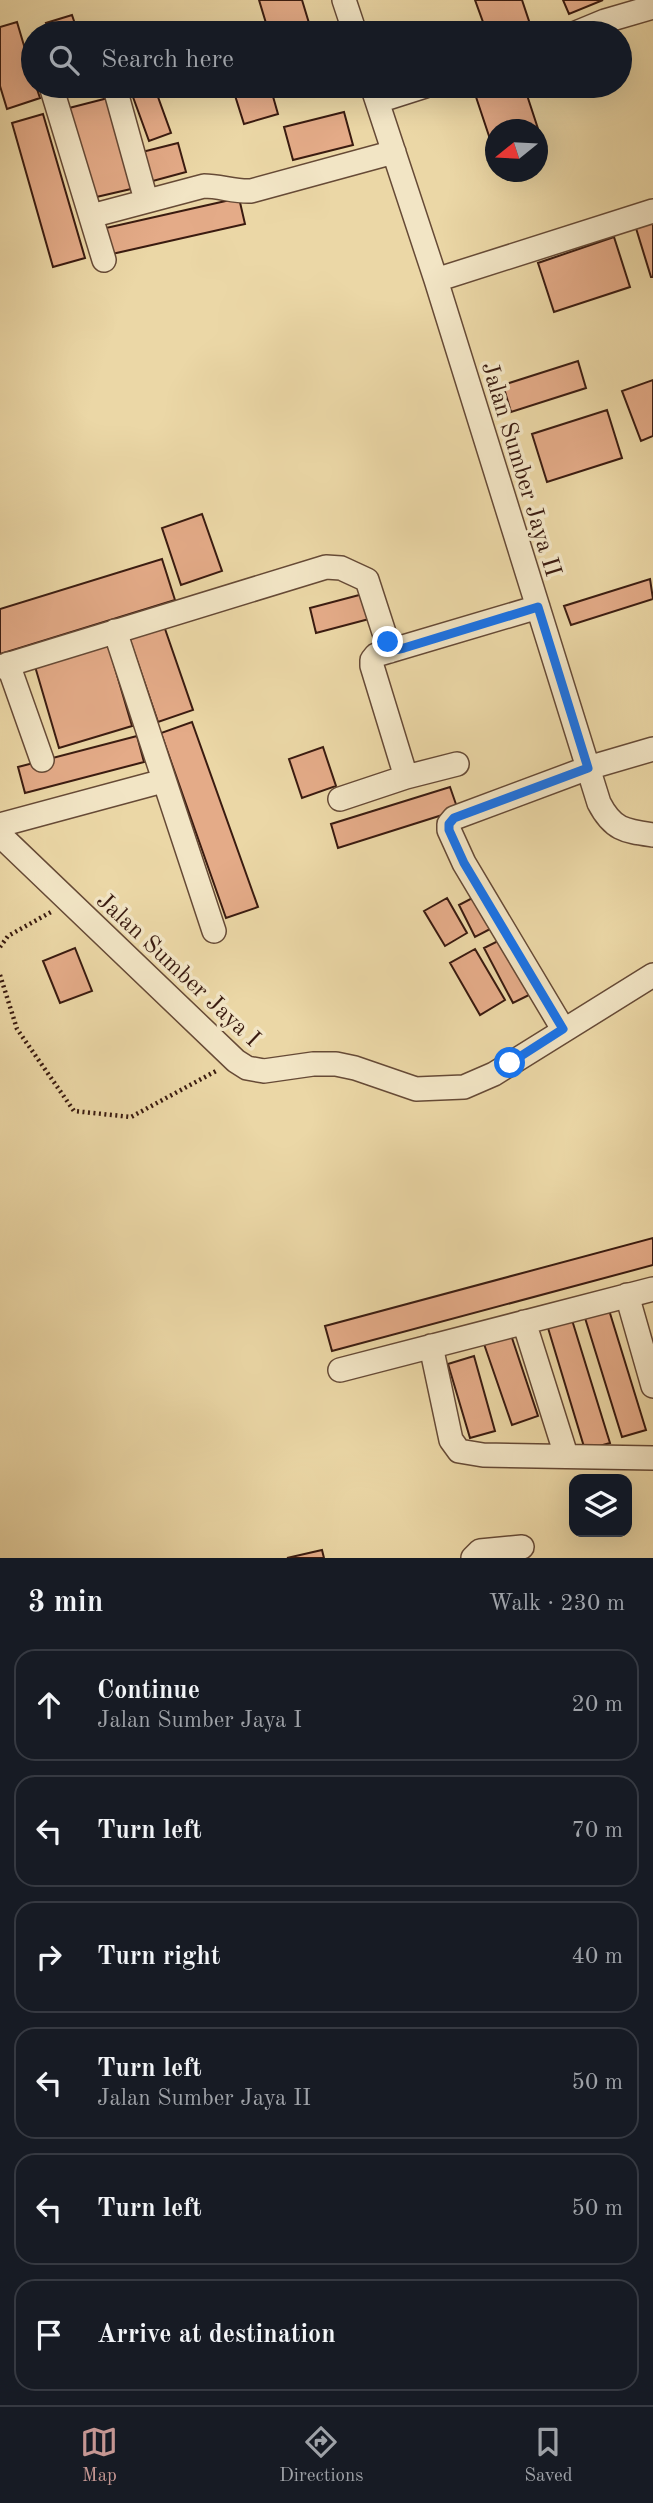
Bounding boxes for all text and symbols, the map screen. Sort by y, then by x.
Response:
search box [21,21,632,98]
icon: search [45,41,83,79]
text: Search here [101,47,234,73]
north arrow [485,119,548,182]
street label: Jalan Sumber Jaya II [476,359,564,580]
route end [372,626,403,657]
street label: Jalan Sumber Jaya I [91,889,264,1052]
route start [494,1047,525,1078]
map controls [569,1474,632,1537]
button: layers [569,1474,632,1537]
text: 3 min [28,1588,103,1618]
text: Walk · 230 m [489,1592,625,1615]
text: Continue [97,1678,200,1704]
icon: ahead [30,1686,68,1724]
text: 20 m [572,1693,623,1716]
text: Jalan Sumber Jaya I [97,1709,302,1732]
icon: left [30,1812,68,1850]
text: Turn left [97,1818,202,1844]
text: 70 m [572,1819,623,1842]
icon: right [30,1938,68,1976]
text: Turn right [97,1944,220,1970]
text: 40 m [572,1945,623,1968]
text: Turn left [97,2056,202,2082]
icon: left [30,2064,68,2102]
text: 50 m [572,2071,623,2094]
text: Jalan Sumber Jaya II [97,2087,311,2110]
icon: left [30,2190,68,2228]
text: Turn left [97,2196,202,2222]
text: 50 m [572,2197,623,2220]
icon: arrive [30,2316,68,2354]
text: Arrive at destination [97,2322,336,2348]
tab: Map [80,2423,118,2488]
tab: Directions [279,2423,364,2488]
tab: Saved [524,2423,573,2488]

